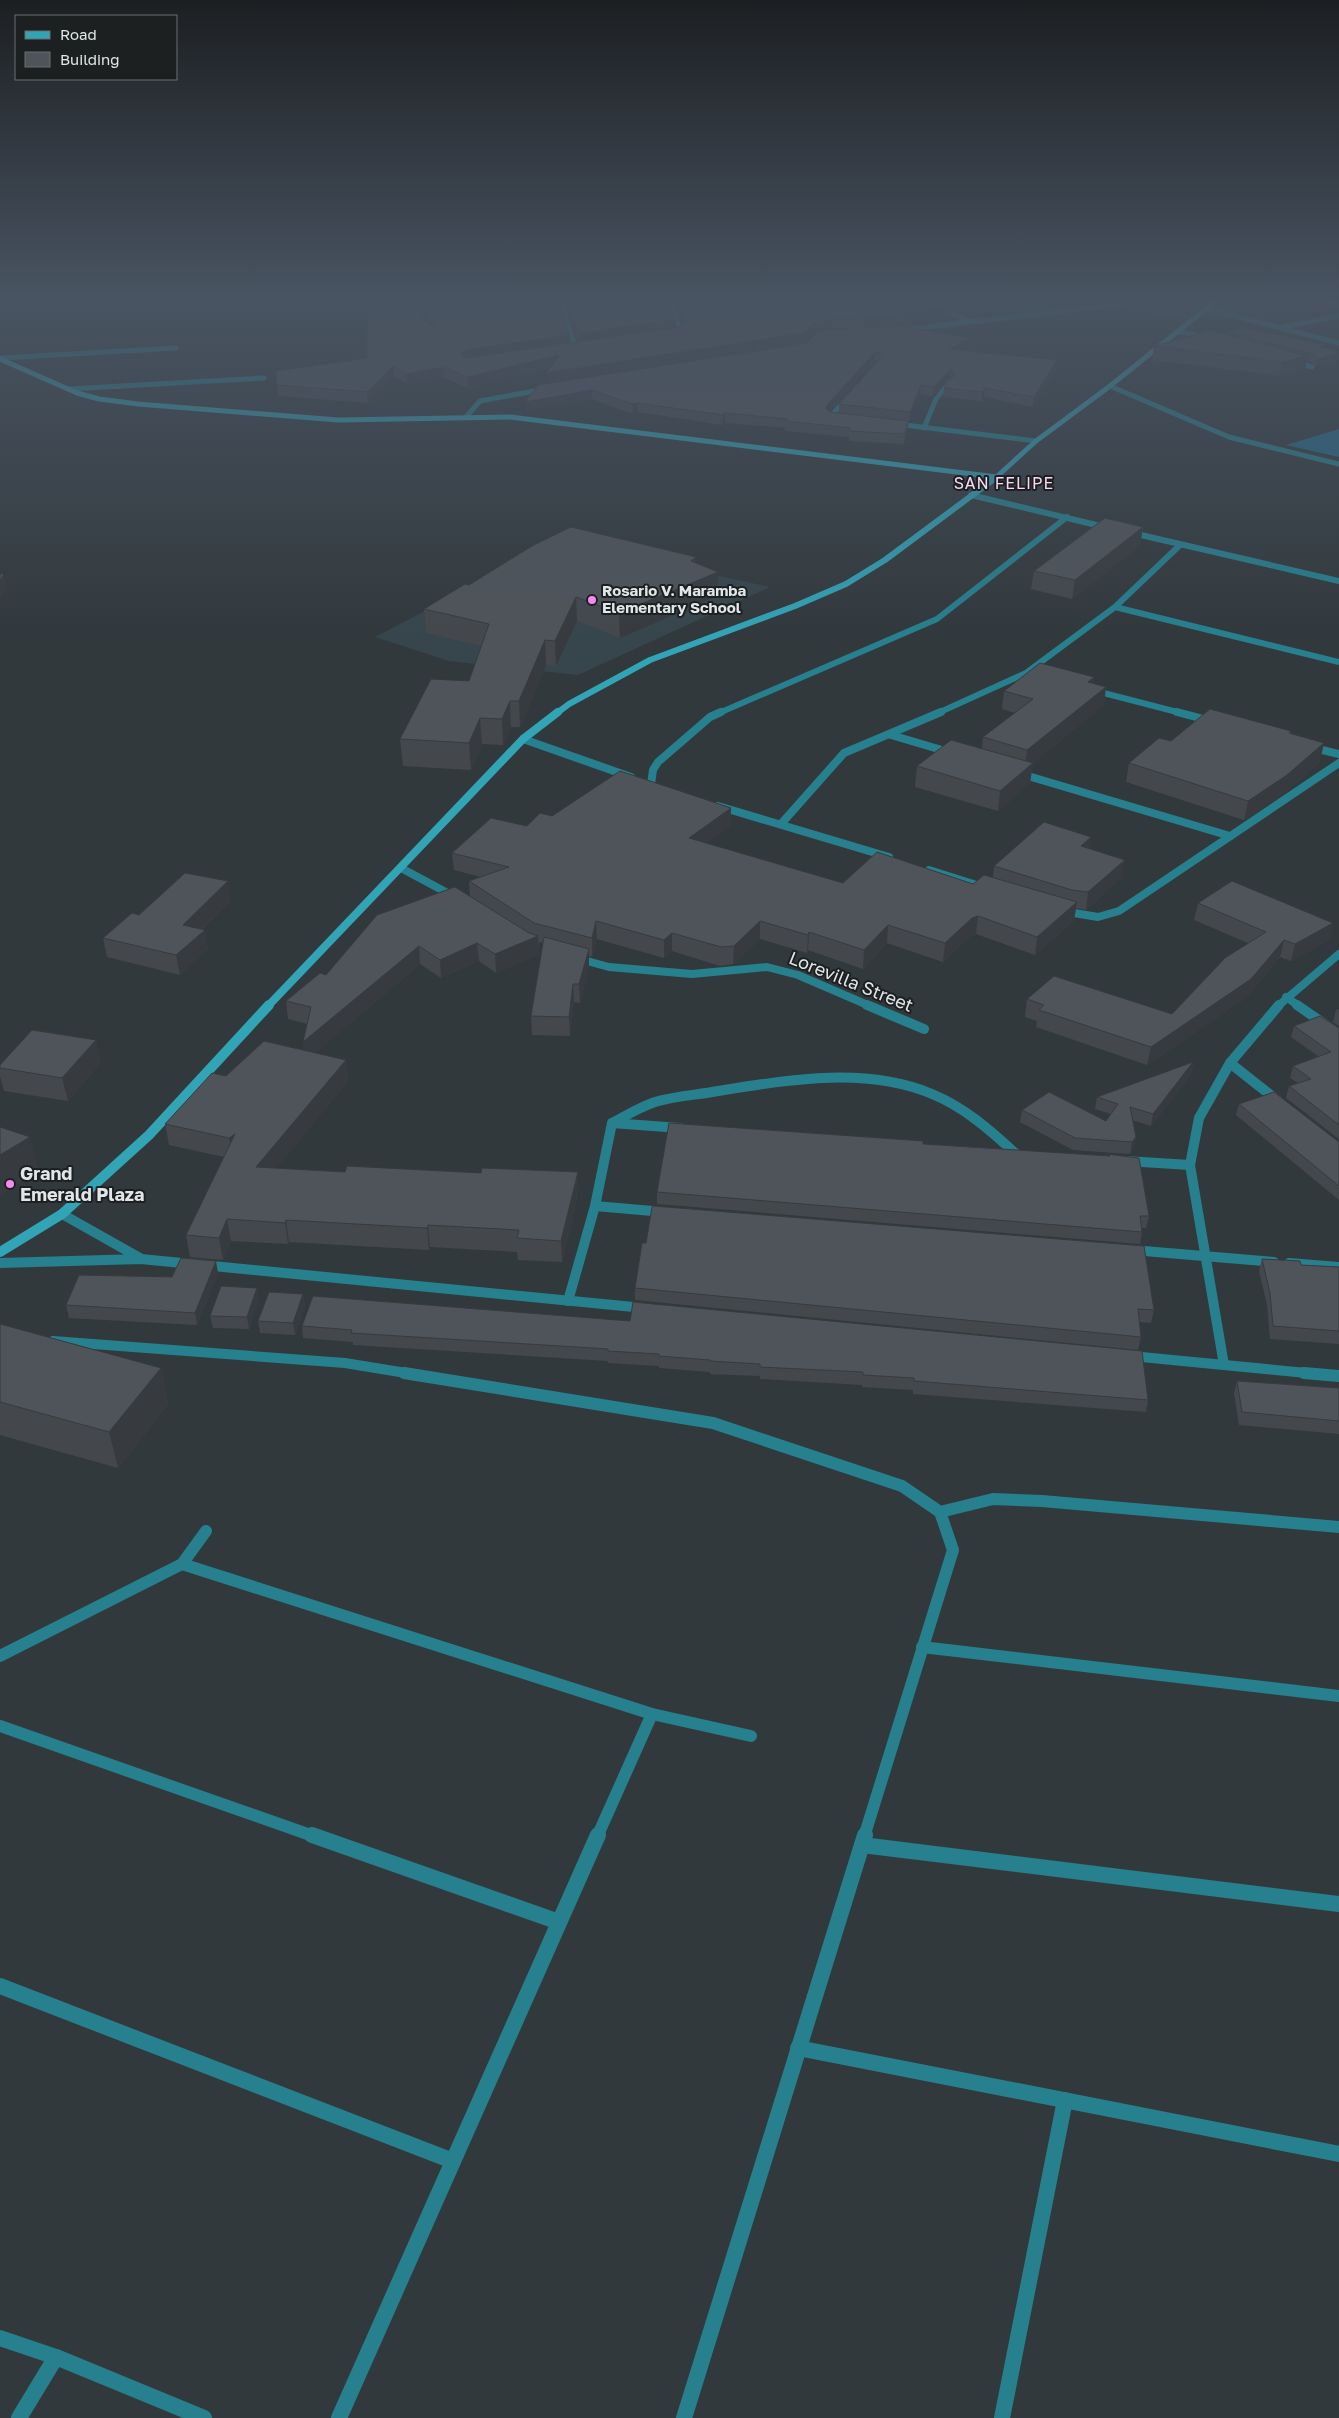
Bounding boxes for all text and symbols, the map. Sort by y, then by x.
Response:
legend [15,15,178,80]
text: Road [60,25,97,43]
text: Building [60,50,120,68]
district label: SAN FELIPE [954,473,1054,493]
place label: Rosario V. Maramba Elementary School [602,581,747,616]
marker: Rosario V. Maramba Elementary School [586,594,598,606]
street label: Lorevilla Street [786,946,917,1016]
place label: Grand Emerald Plaza [20,1162,144,1205]
marker: Grand Emerald Plaza [4,1178,16,1190]

